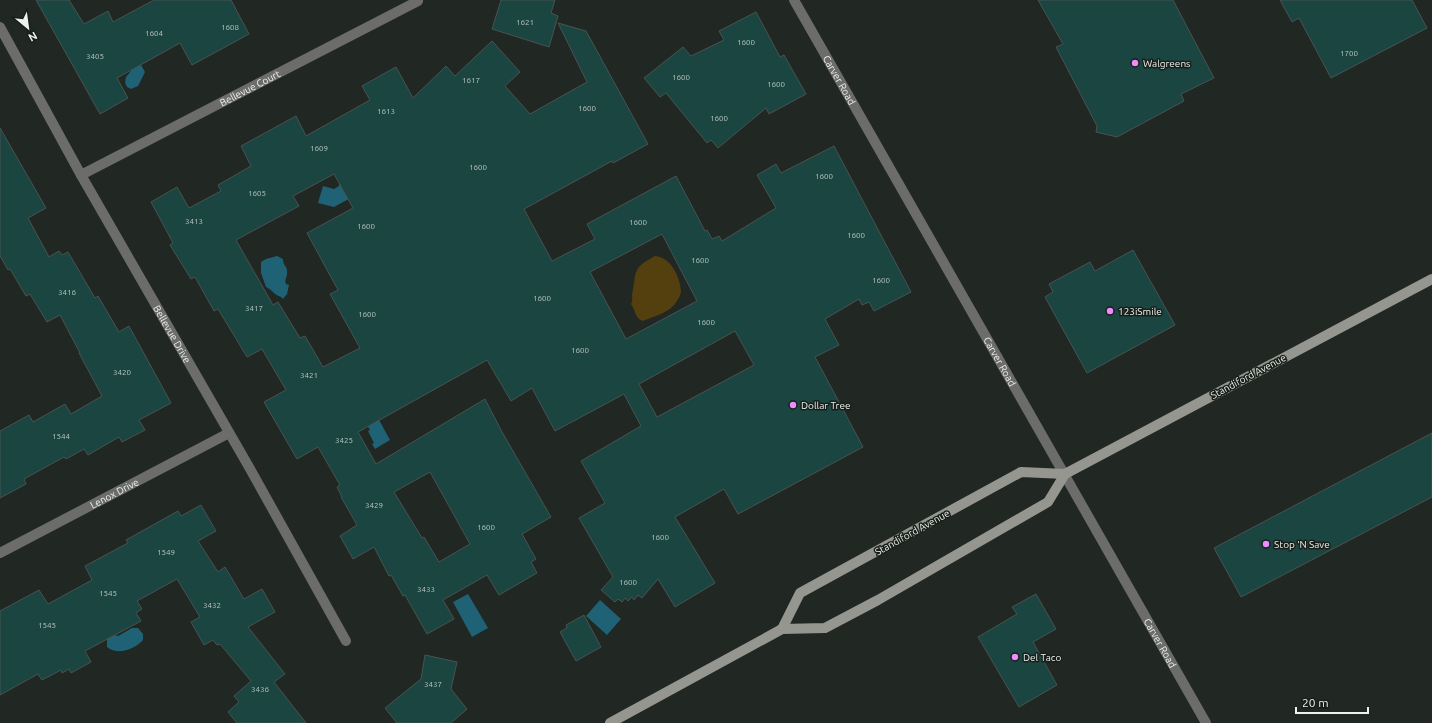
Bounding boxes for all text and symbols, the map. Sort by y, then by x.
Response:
north arrow [8,8,48,48]
house number: 1621 [516,18,534,27]
house number: 1608 [221,23,240,32]
house number: 1604 [145,29,164,38]
text: N [26,30,39,44]
house number: 1600 [737,38,756,47]
house number: 1700 [1340,49,1359,58]
house number: 3405 [86,52,104,61]
street label: Carver Road [821,54,858,107]
marker: Walgreens [1130,58,1140,68]
place label: Walgreens [1143,58,1190,69]
street label: Bellevue Court [218,68,282,108]
house number: 1600 [672,73,691,82]
house number: 1617 [462,76,480,85]
house number: 1600 [767,80,786,89]
house number: 1600 [578,104,597,113]
house number: 1613 [377,107,395,116]
house number: 1600 [710,114,729,123]
house number: 1609 [310,144,328,153]
house number: 1600 [469,163,488,172]
house number: 1600 [815,172,834,181]
house number: 1605 [248,189,266,198]
house number: 3413 [185,217,203,226]
house number: 1600 [629,218,648,227]
house number: 1600 [357,222,376,231]
house number: 1600 [847,231,866,240]
house number: 1600 [691,256,710,265]
house number: 1600 [872,276,891,285]
house number: 3416 [58,288,77,297]
house number: 1600 [533,294,552,303]
street label: Bellevue Drive [151,303,193,365]
house number: 3417 [245,304,263,313]
marker: 123iSmile [1105,306,1115,316]
place label: 123iSmile [1118,306,1162,317]
house number: 1600 [358,310,377,319]
house number: 1600 [697,318,716,327]
street label: Carver Road [981,335,1018,388]
house number: 1600 [571,346,590,355]
street label: Standiford Avenue [1209,352,1288,401]
house number: 3420 [113,368,132,377]
house number: 3421 [300,371,318,380]
marker: Dollar Tree [788,400,798,410]
place label: Dollar Tree [801,400,850,411]
house number: 1544 [52,432,71,441]
house number: 3425 [335,436,353,445]
street label: Lenox Drive [88,476,141,511]
house number: 3429 [365,501,383,510]
street label: Standiford Avenue [873,507,951,557]
house number: 1600 [477,523,496,532]
house number: 1600 [651,533,670,542]
marker: Stop 'N Save [1261,539,1271,549]
place label: Stop 'N Save [1274,539,1330,550]
house number: 1549 [157,548,175,557]
house number: 1600 [619,578,638,587]
house number: 3433 [417,585,435,594]
house number: 1545 [99,589,117,598]
house number: 3432 [203,601,221,610]
street label: Carver Road [1142,617,1178,670]
house number: 1545 [38,621,56,630]
marker: Del Taco [1010,652,1020,662]
place label: Del Taco [1023,652,1061,663]
house number: 3437 [424,680,442,689]
house number: 3436 [251,685,270,694]
scale bar [1296,689,1368,715]
text: 20 m [1302,696,1329,709]

